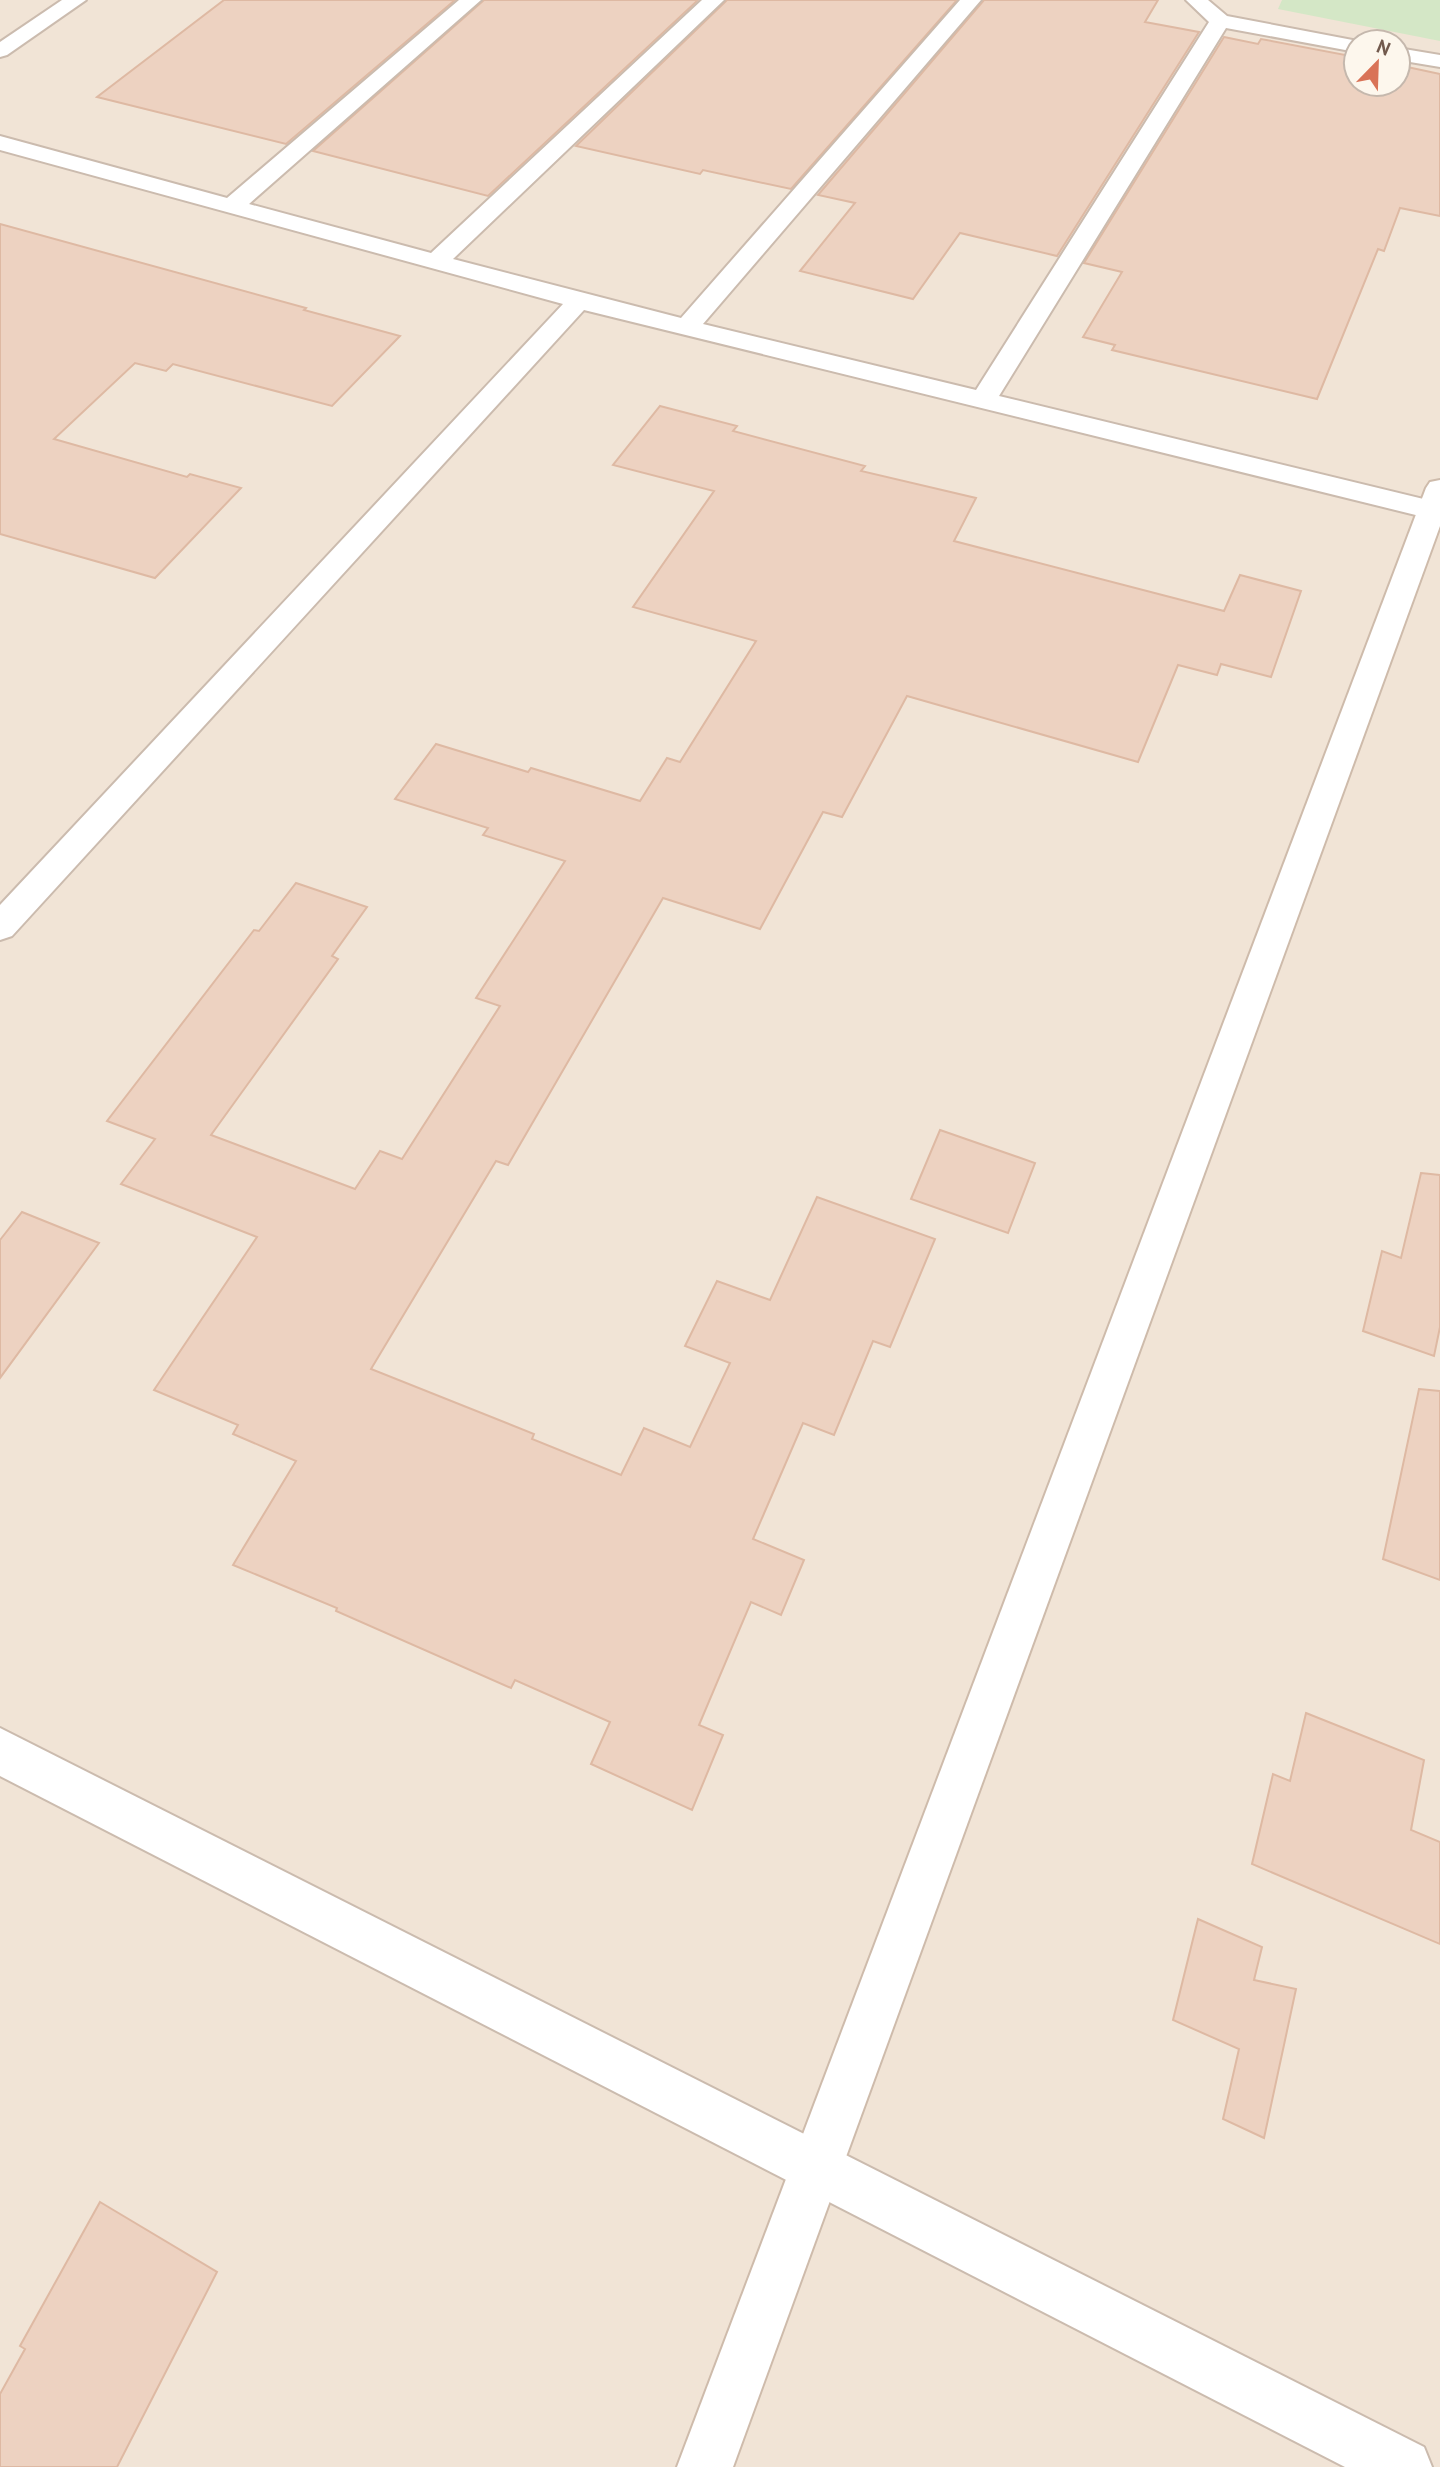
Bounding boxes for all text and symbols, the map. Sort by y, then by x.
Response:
north arrow [1342,28,1412,98]
text: N [1373,34,1394,61]

